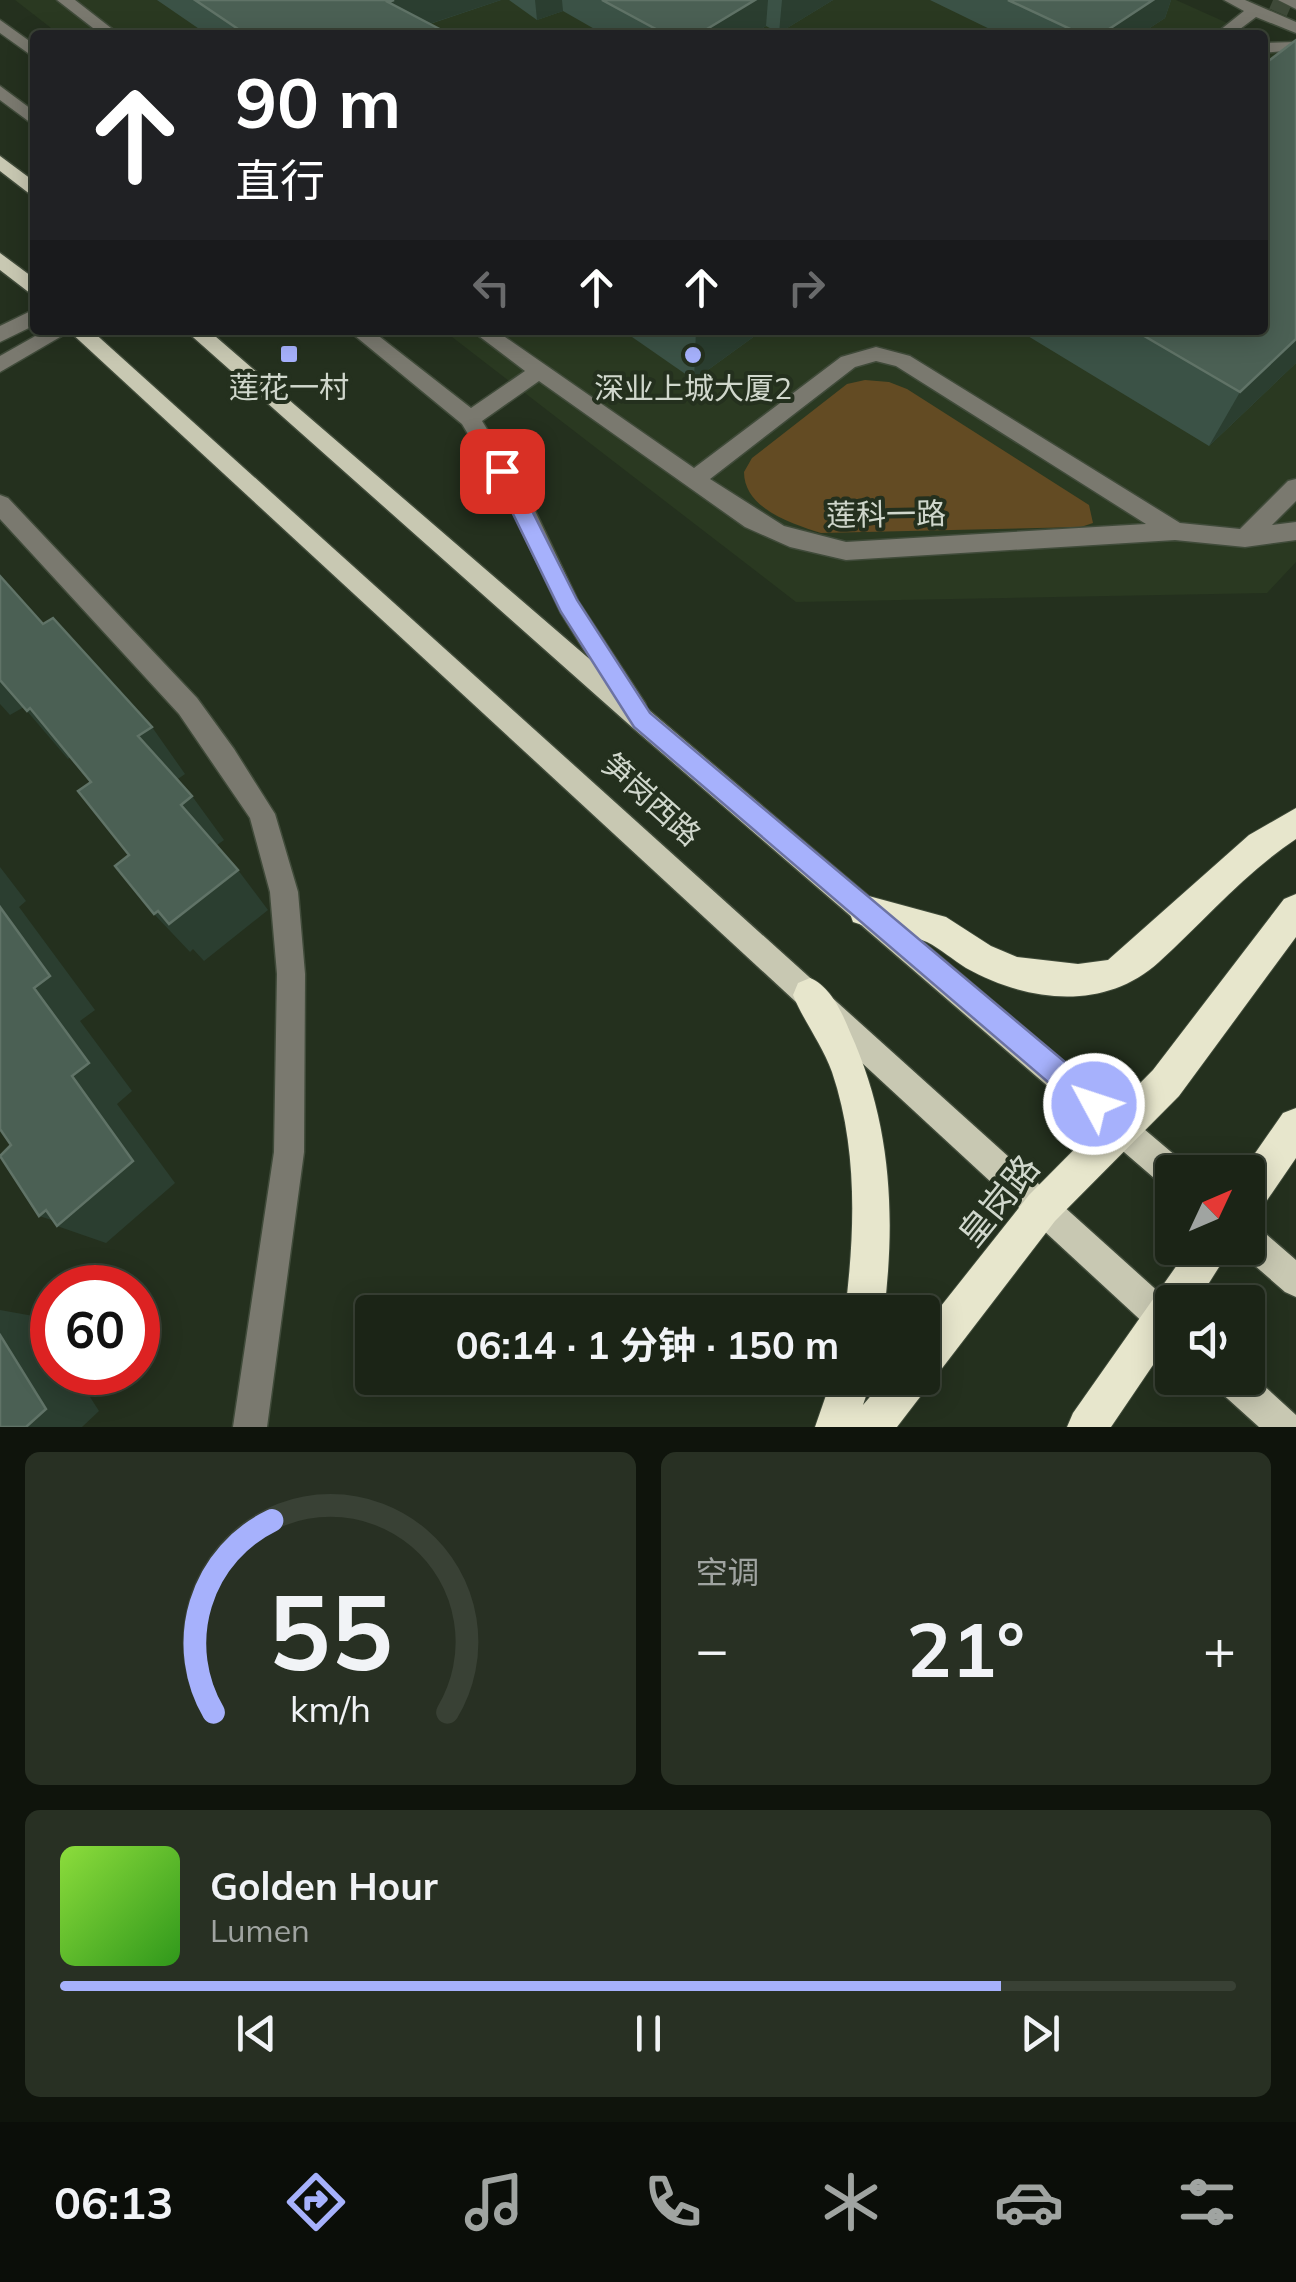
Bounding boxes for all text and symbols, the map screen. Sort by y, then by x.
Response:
text: 90 m [235,58,401,146]
icon: ahead [70,70,200,200]
text: 直行 [235,152,325,208]
icon: left [464,260,519,315]
icon: ahead [569,260,624,315]
icon: ahead [674,260,729,315]
icon: right [779,260,834,315]
marker: 莲花一村 [278,343,300,365]
marker: 深业上城大厦2 [682,344,704,366]
place label: 莲花一村 [229,368,349,406]
place label: 深业上城大厦2 [594,369,792,407]
pin [460,429,545,514]
icon: arrive [475,444,530,499]
street label: 莲科一路 [826,494,946,534]
street label: 笋岗西路 [594,745,709,854]
position arrow [1042,1052,1146,1156]
street label: 皇岗路 [948,1146,1048,1255]
north arrow [1155,1155,1265,1265]
map controls [1155,1155,1265,1395]
speed limit sign: 60 [30,1265,160,1395]
button: sound [1155,1285,1265,1395]
text: 06:14 · 1 分钟 · 150 m [456,1321,839,1369]
text: 空调 [696,1552,760,1592]
text: 55 [268,1565,393,1696]
text: 21° [907,1602,1025,1696]
text: − [696,1614,729,1683]
text: + [1203,1614,1236,1683]
text: km/h [290,1686,371,1731]
text: Golden Hour [210,1862,438,1910]
text: Lumen [210,1910,310,1950]
icon: previous [229,2006,284,2061]
icon: pause [621,2006,676,2061]
icon: next [1013,2006,1068,2061]
icon: directions [281,2167,351,2237]
icon: music [459,2167,529,2237]
icon: phone [638,2167,708,2237]
icon: climate [816,2167,886,2237]
icon: car [994,2167,1064,2237]
icon: filters [1172,2167,1242,2237]
text: 06:13 [54,2174,173,2230]

